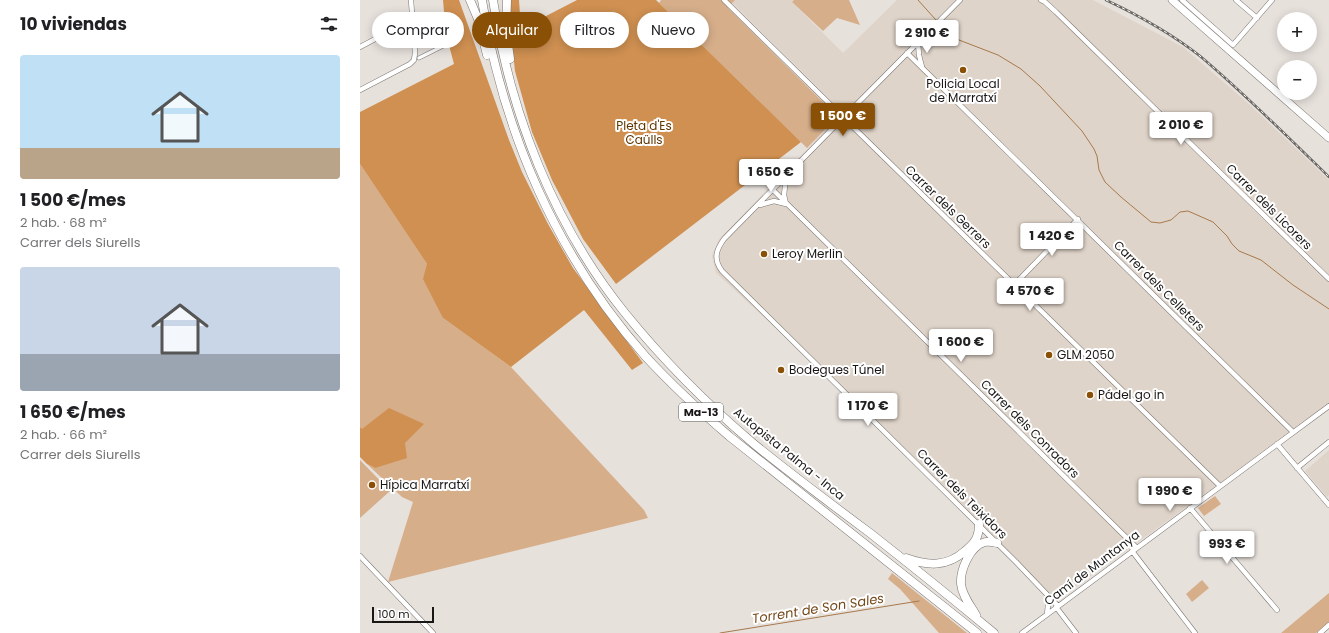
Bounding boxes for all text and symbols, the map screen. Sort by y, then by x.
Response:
text: 10 viviendas [20,12,127,36]
chip: Comprar [372,12,464,48]
chip: Alquilar [472,12,552,48]
chip: Filtros [560,12,629,48]
chip: Nuevo [637,12,709,48]
map controls [1277,12,1317,100]
button: + [1277,12,1317,52]
icon: filters [318,13,340,35]
pin: 2 910 € [890,20,964,54]
text: 2 910 € [905,23,949,42]
button: − [1277,60,1317,100]
marker: Policia Local de Marratxí [958,65,968,75]
place label: Policia Local de Marratxí [926,75,1000,106]
icon: home [144,81,216,153]
pin: 1 500 € [806,103,880,137]
text: 1 500 € [820,106,866,125]
pin: 2 010 € [1144,112,1218,146]
text: 2 010 € [1158,115,1204,134]
park label: Pleta d'Es Caülls [616,117,672,148]
pin: 1 650 € [734,159,808,193]
street label: Carrer dels Licorers [1223,160,1316,253]
street label: Carrer dels Gerrers [902,161,995,252]
text: 1 650 € [748,162,794,181]
text: 1 500 €/mes [20,188,126,212]
text: 2 hab. · 68 m² [20,213,107,232]
pin: 1 420 € [1015,223,1089,257]
text: 1 420 € [1029,226,1075,245]
text: Carrer dels Siurells [20,233,140,252]
street label: Carrer dels Celleters [1110,236,1209,335]
place label: Leroy Merlin [772,245,843,262]
marker: Leroy Merlin [759,249,769,259]
pin: 4 570 € [993,278,1067,312]
text: 4 570 € [1006,281,1054,300]
icon: home [144,293,216,365]
pin: 1 600 € [924,329,998,363]
text: 1 600 € [938,332,984,351]
place label: GLM 2050 [1057,346,1115,363]
marker: GLM 2050 [1044,350,1054,360]
place label: Bodegues Túnel [789,361,885,378]
marker: Bodegues Túnel [776,365,786,375]
street label: Carrer dels Conradors [977,376,1083,482]
place label: Pádel go in [1098,386,1164,403]
marker: Pádel go in [1085,390,1095,400]
pin: 1 170 € [831,393,905,427]
text: 1 170 € [847,396,889,415]
text: 1 650 €/mes [20,400,126,424]
road number: Ma-13 [679,403,723,421]
street label: Autopista Palma - Inca [730,403,848,504]
text: 2 hab. · 66 m² [20,425,107,444]
text: Carrer dels Siurells [20,445,140,464]
street label: Carrer dels Teixidors [913,445,1011,543]
place label: Hípica Marratxí [380,476,470,493]
pin: 1 990 € [1133,478,1207,512]
marker: Hípica Marratxí [367,480,377,490]
text: 1 990 € [1147,481,1193,500]
street label: Camí de Muntanya [1041,526,1143,609]
pin: 993 € [1199,531,1255,565]
text: 993 € [1209,534,1245,553]
water label: Torrent de Son Sales [751,589,886,628]
scale bar [372,605,434,624]
text: 100 m [378,606,410,622]

